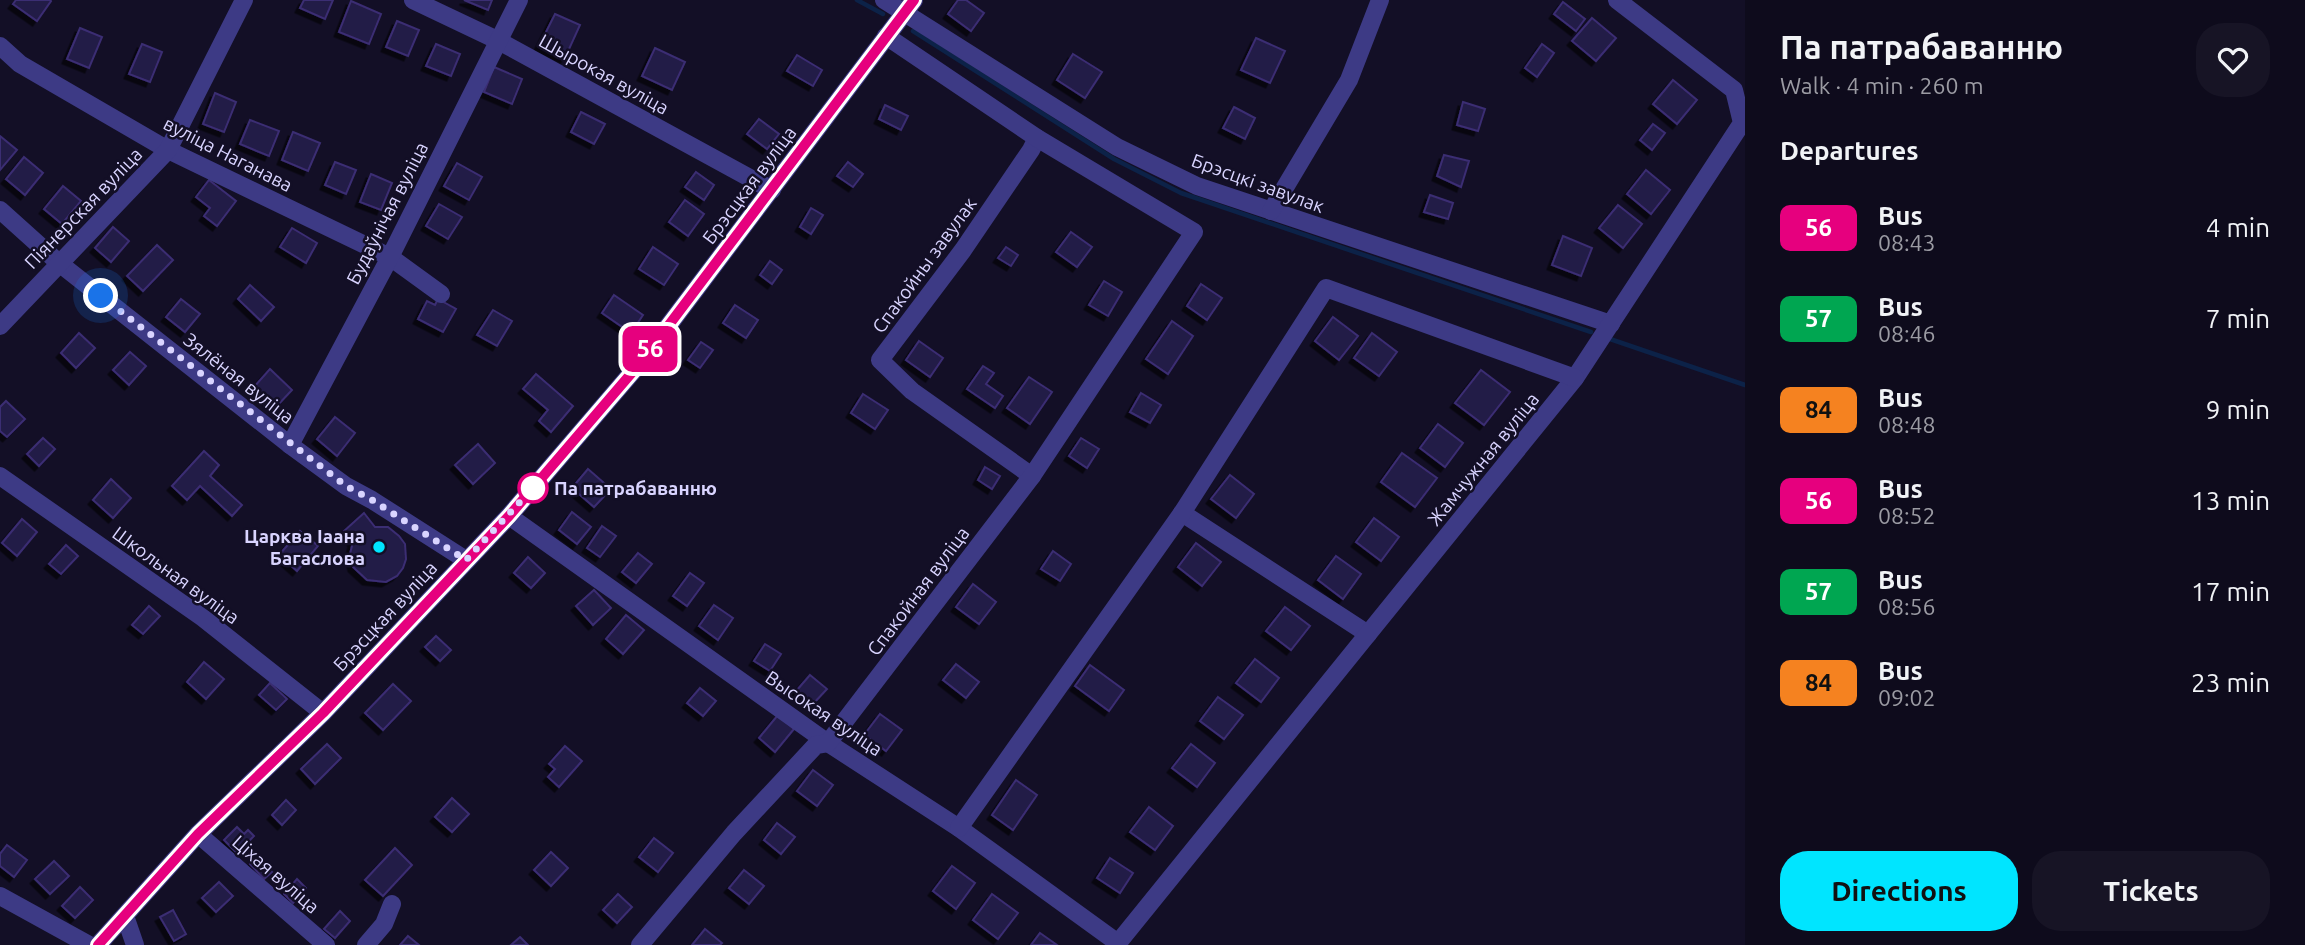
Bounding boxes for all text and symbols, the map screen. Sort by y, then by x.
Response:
button: heart [2196,23,2270,97]
text: Па патрабаванню [1780,28,2063,65]
street label: Шырокая вуліца [535,29,673,119]
text: Walk · 4 min · 260 m [1780,73,1984,98]
street label: вуліца Наганава [160,112,296,196]
street label: Брэсцкая вуліца [698,122,800,248]
text: Departures [1780,136,1918,165]
street label: Будаўнічая вуліца [342,138,432,288]
street label: Піянерская вуліца [20,143,146,273]
street label: Брэсцкі завулак [1189,149,1327,217]
street label: Спакойны завулак [867,193,981,337]
text: Bus [1878,201,1923,230]
text: 4 min [2206,213,2270,242]
text: 56 [1805,214,1832,241]
text: 08:43 [1878,230,1936,255]
your location [83,278,118,313]
text: Bus [1878,292,1923,321]
text: 7 min [2206,304,2270,333]
text: 57 [1805,305,1832,332]
text: 08:46 [1878,321,1936,346]
line badge: 56 [618,326,682,372]
street label: Зялёная вуліца [180,328,298,428]
text: 56 [636,335,664,362]
text: Bus [1878,383,1923,412]
street label: Жамчужная вуліца [1423,388,1543,530]
text: 9 min [2206,395,2270,424]
text: 84 [1805,396,1832,423]
text: 08:48 [1878,412,1936,437]
marker: Па патрабаванню [518,473,548,503]
text: Bus [1878,474,1923,503]
place label: Па патрабаванню [554,477,717,499]
text: 13 min [2191,486,2270,515]
text: 56 [1805,487,1832,514]
text: 08:52 [1878,503,1936,528]
street label: Школьная вуліца [108,522,244,628]
street label: Спакойная вуліца [862,522,974,660]
place label: Царква Іаана Багаслова [244,525,365,569]
marker: Царква Іаана Багаслова [371,539,387,555]
street label: Брэсцкая вуліца [329,557,441,675]
text: Bus [1878,565,1923,594]
text: 17 min [2191,577,2270,606]
text: 57 [1805,578,1832,605]
text: 08:56 [1878,594,1936,619]
text: Bus [1878,656,1923,685]
street label: Высокая вуліца [761,666,887,760]
text: 23 min [2191,668,2270,697]
text: 84 [1805,669,1832,696]
text: 09:02 [1878,685,1936,710]
street label: Ціхая вуліца [228,830,324,918]
button: Directions [1780,851,2018,931]
button: Tickets [2032,851,2270,931]

